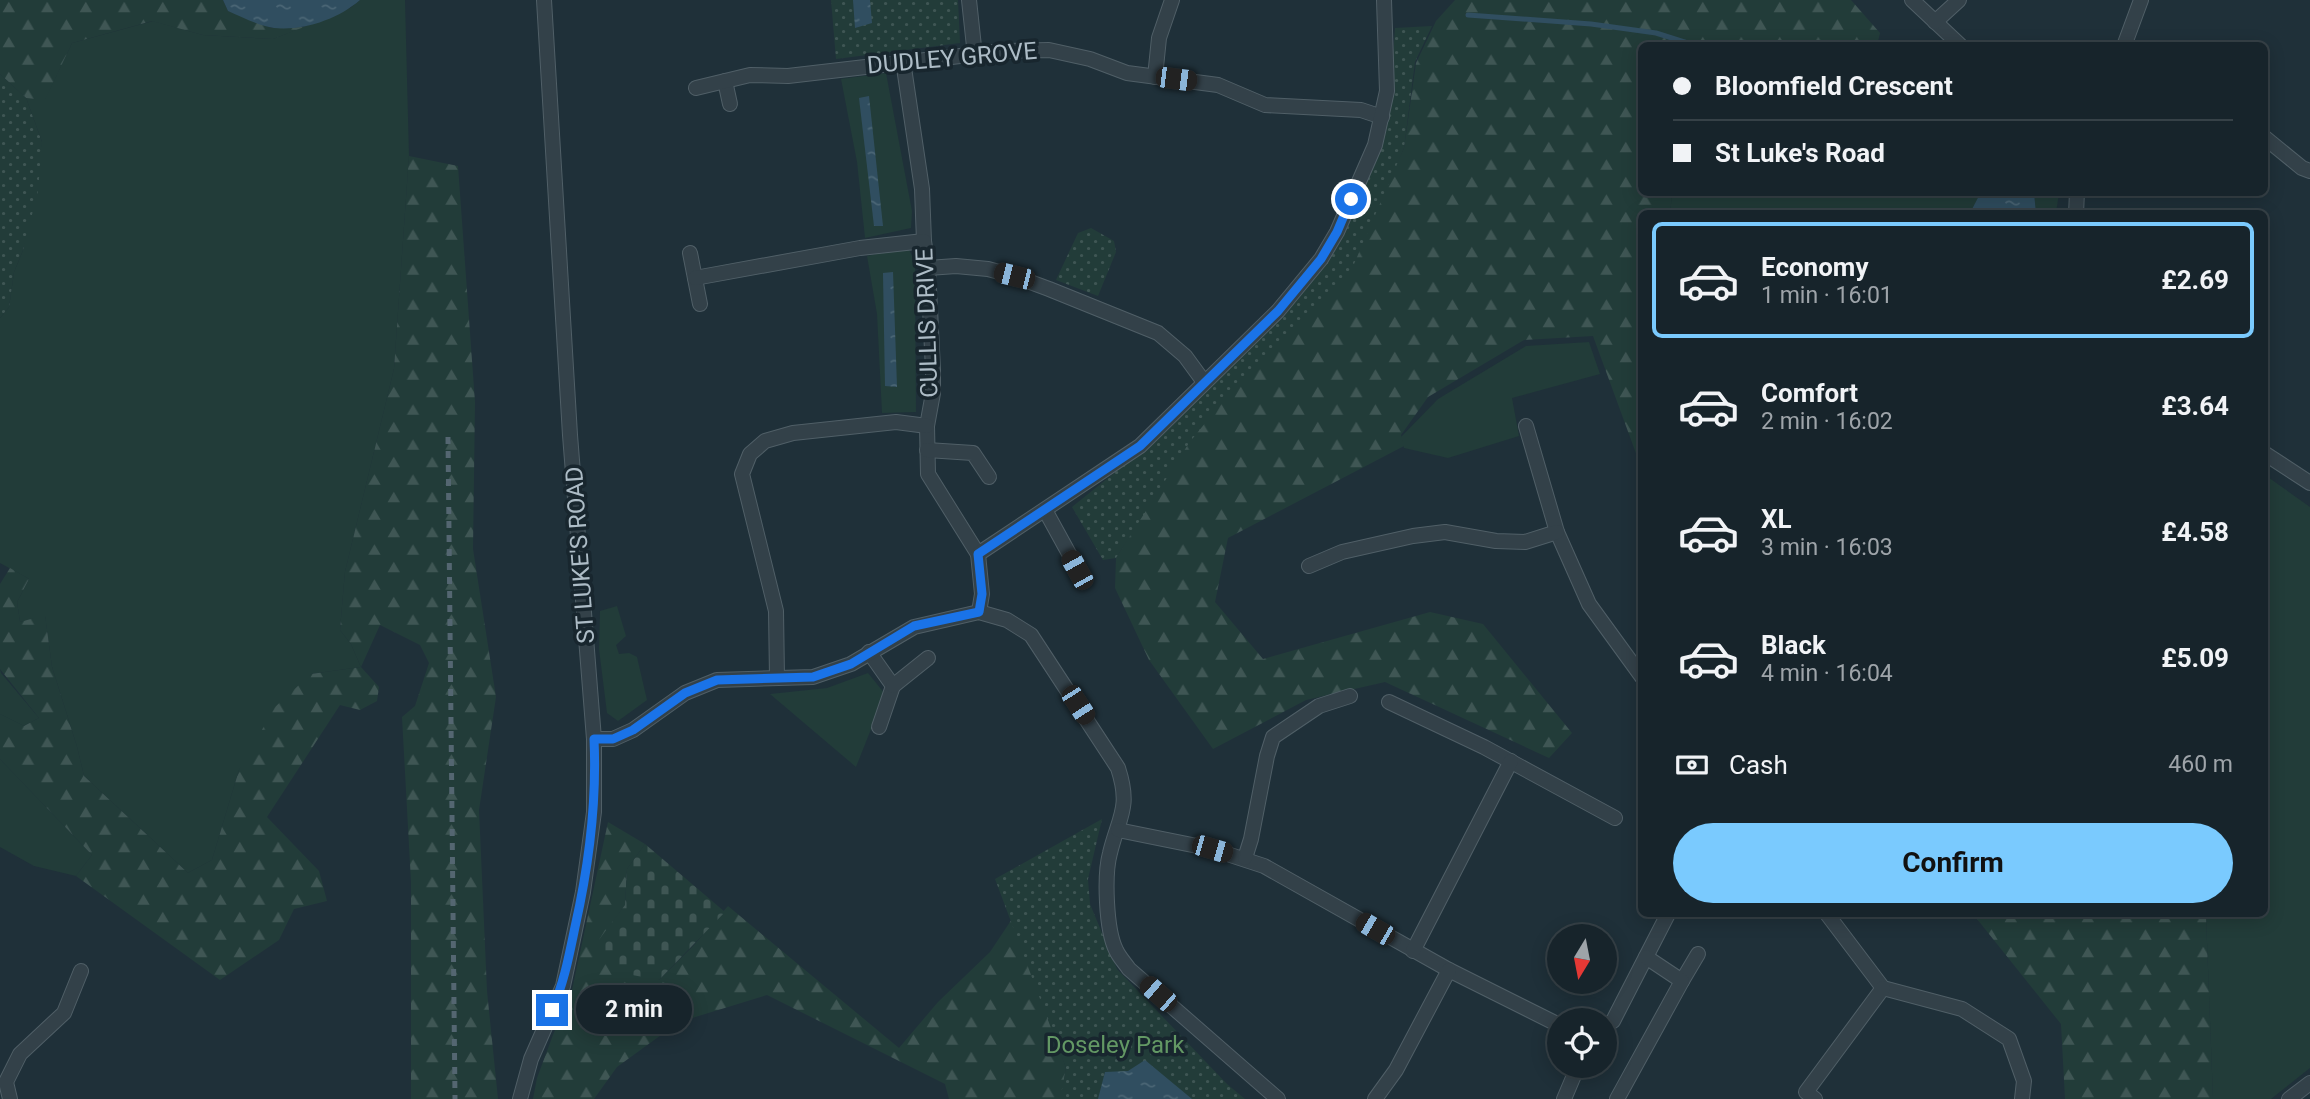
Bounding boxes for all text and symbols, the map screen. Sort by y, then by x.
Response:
street label: DUDLEY GROVE [866,37,1038,79]
car [1154,66,1199,92]
text: Bloomfield Crescent [1715,71,1953,101]
text: St Luke's Road [1715,138,1885,168]
route start [1335,183,1367,215]
street label: CULLIS DRIVE [910,248,944,398]
icon: car [1677,249,1740,312]
text: Economy [1761,252,1868,282]
car [992,261,1037,291]
text: £2.69 [2161,265,2229,295]
text: 1 min · 16:01 [1761,282,1893,309]
icon: car [1677,375,1740,438]
text: Comfort [1761,378,1858,408]
text: £3.64 [2161,391,2229,421]
text: 2 min · 16:02 [1761,408,1893,435]
street label: ST LUKE'S ROAD [560,466,600,644]
icon: car [1677,501,1740,564]
text: XL [1761,504,1792,534]
text: £4.58 [2161,517,2229,547]
text: 3 min · 16:03 [1761,534,1893,561]
car [1058,547,1097,593]
icon: car [1677,627,1740,690]
text: Black [1761,630,1826,660]
text: £5.09 [2161,643,2229,673]
text: 4 min · 16:04 [1761,660,1893,687]
car [1058,682,1099,728]
icon: cash [1673,746,1711,784]
text: Cash [1729,750,1788,780]
text: 460 m [2168,751,2233,778]
button: Confirm [1673,823,2233,903]
car [1189,833,1236,865]
car [1352,909,1399,949]
north arrow [1547,924,1617,994]
map controls [1547,924,1617,1078]
car [1136,972,1181,1016]
callout: 2 min [576,986,692,1034]
route end [536,994,568,1026]
text: 2 min [605,996,663,1023]
button: locate [1547,1008,1617,1078]
park label: Doseley Park [1046,1031,1185,1059]

